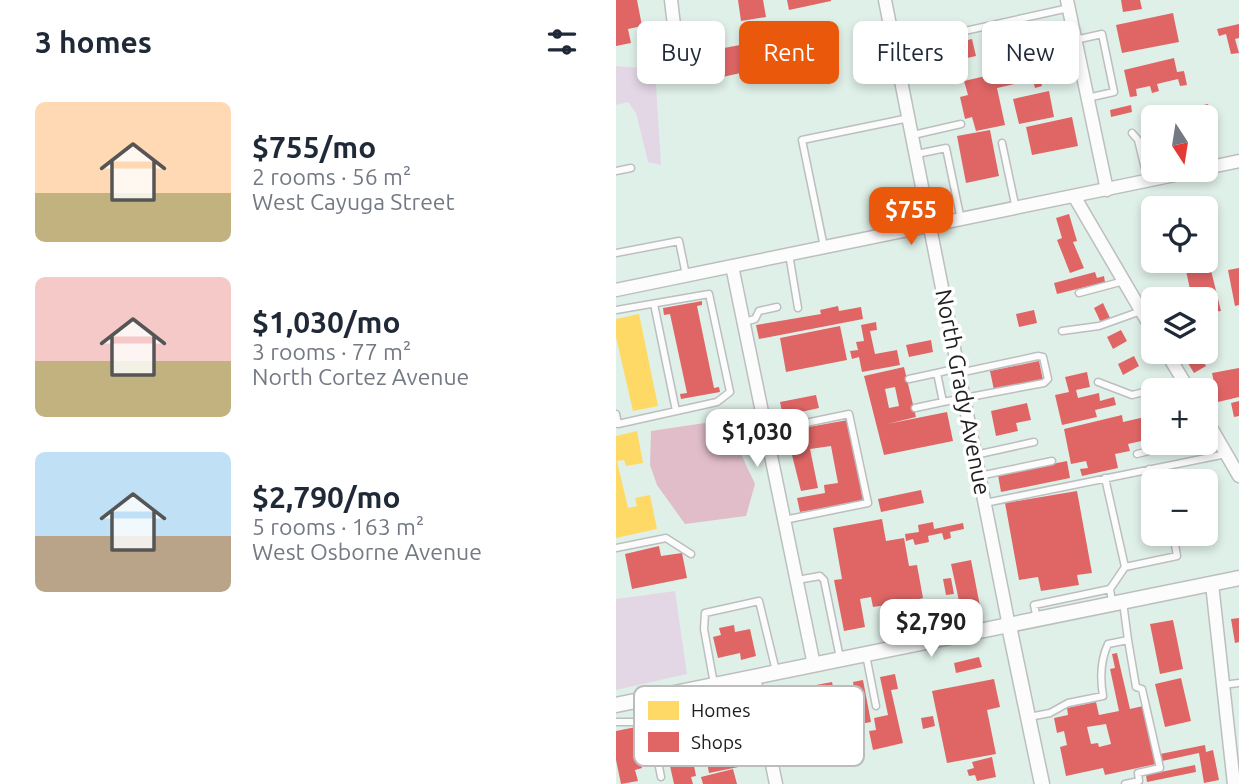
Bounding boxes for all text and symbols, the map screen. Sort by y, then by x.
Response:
chip: Buy [637,21,725,84]
chip: Rent [739,21,839,84]
chip: Filters [853,21,968,84]
chip: New [982,21,1079,84]
icon: filters [543,23,581,61]
text: 3 homes [35,25,152,59]
north arrow [1141,105,1218,182]
map controls [1141,105,1218,546]
icon: home [91,130,175,214]
text: $755/mo [252,130,376,164]
text: 2 rooms · 56 m² [252,164,411,189]
pin: $755 [870,188,952,247]
text: West Cayuga Street [252,189,455,214]
button: locate [1141,196,1218,273]
text: $755 [885,197,937,222]
street label: North Grady Avenue [931,287,996,497]
button: layers [1141,287,1218,364]
icon: home [91,305,175,389]
text: $1,030/mo [252,305,401,339]
text: 3 rooms · 77 m² [252,339,411,364]
text: North Cortez Avenue [252,364,469,389]
button: + [1141,378,1218,455]
pin: $1,030 [700,410,814,469]
text: $1,030 [722,419,792,444]
button: − [1141,469,1218,546]
icon: home [91,480,175,564]
text: $2,790/mo [252,480,401,514]
text: 5 rooms · 163 m² [252,514,424,539]
text: West Osborne Avenue [252,539,482,564]
pin: $2,790 [874,600,988,659]
text: $2,790 [896,609,966,634]
legend [634,686,864,766]
text: Homes [691,699,751,721]
text: Shops [691,731,742,753]

